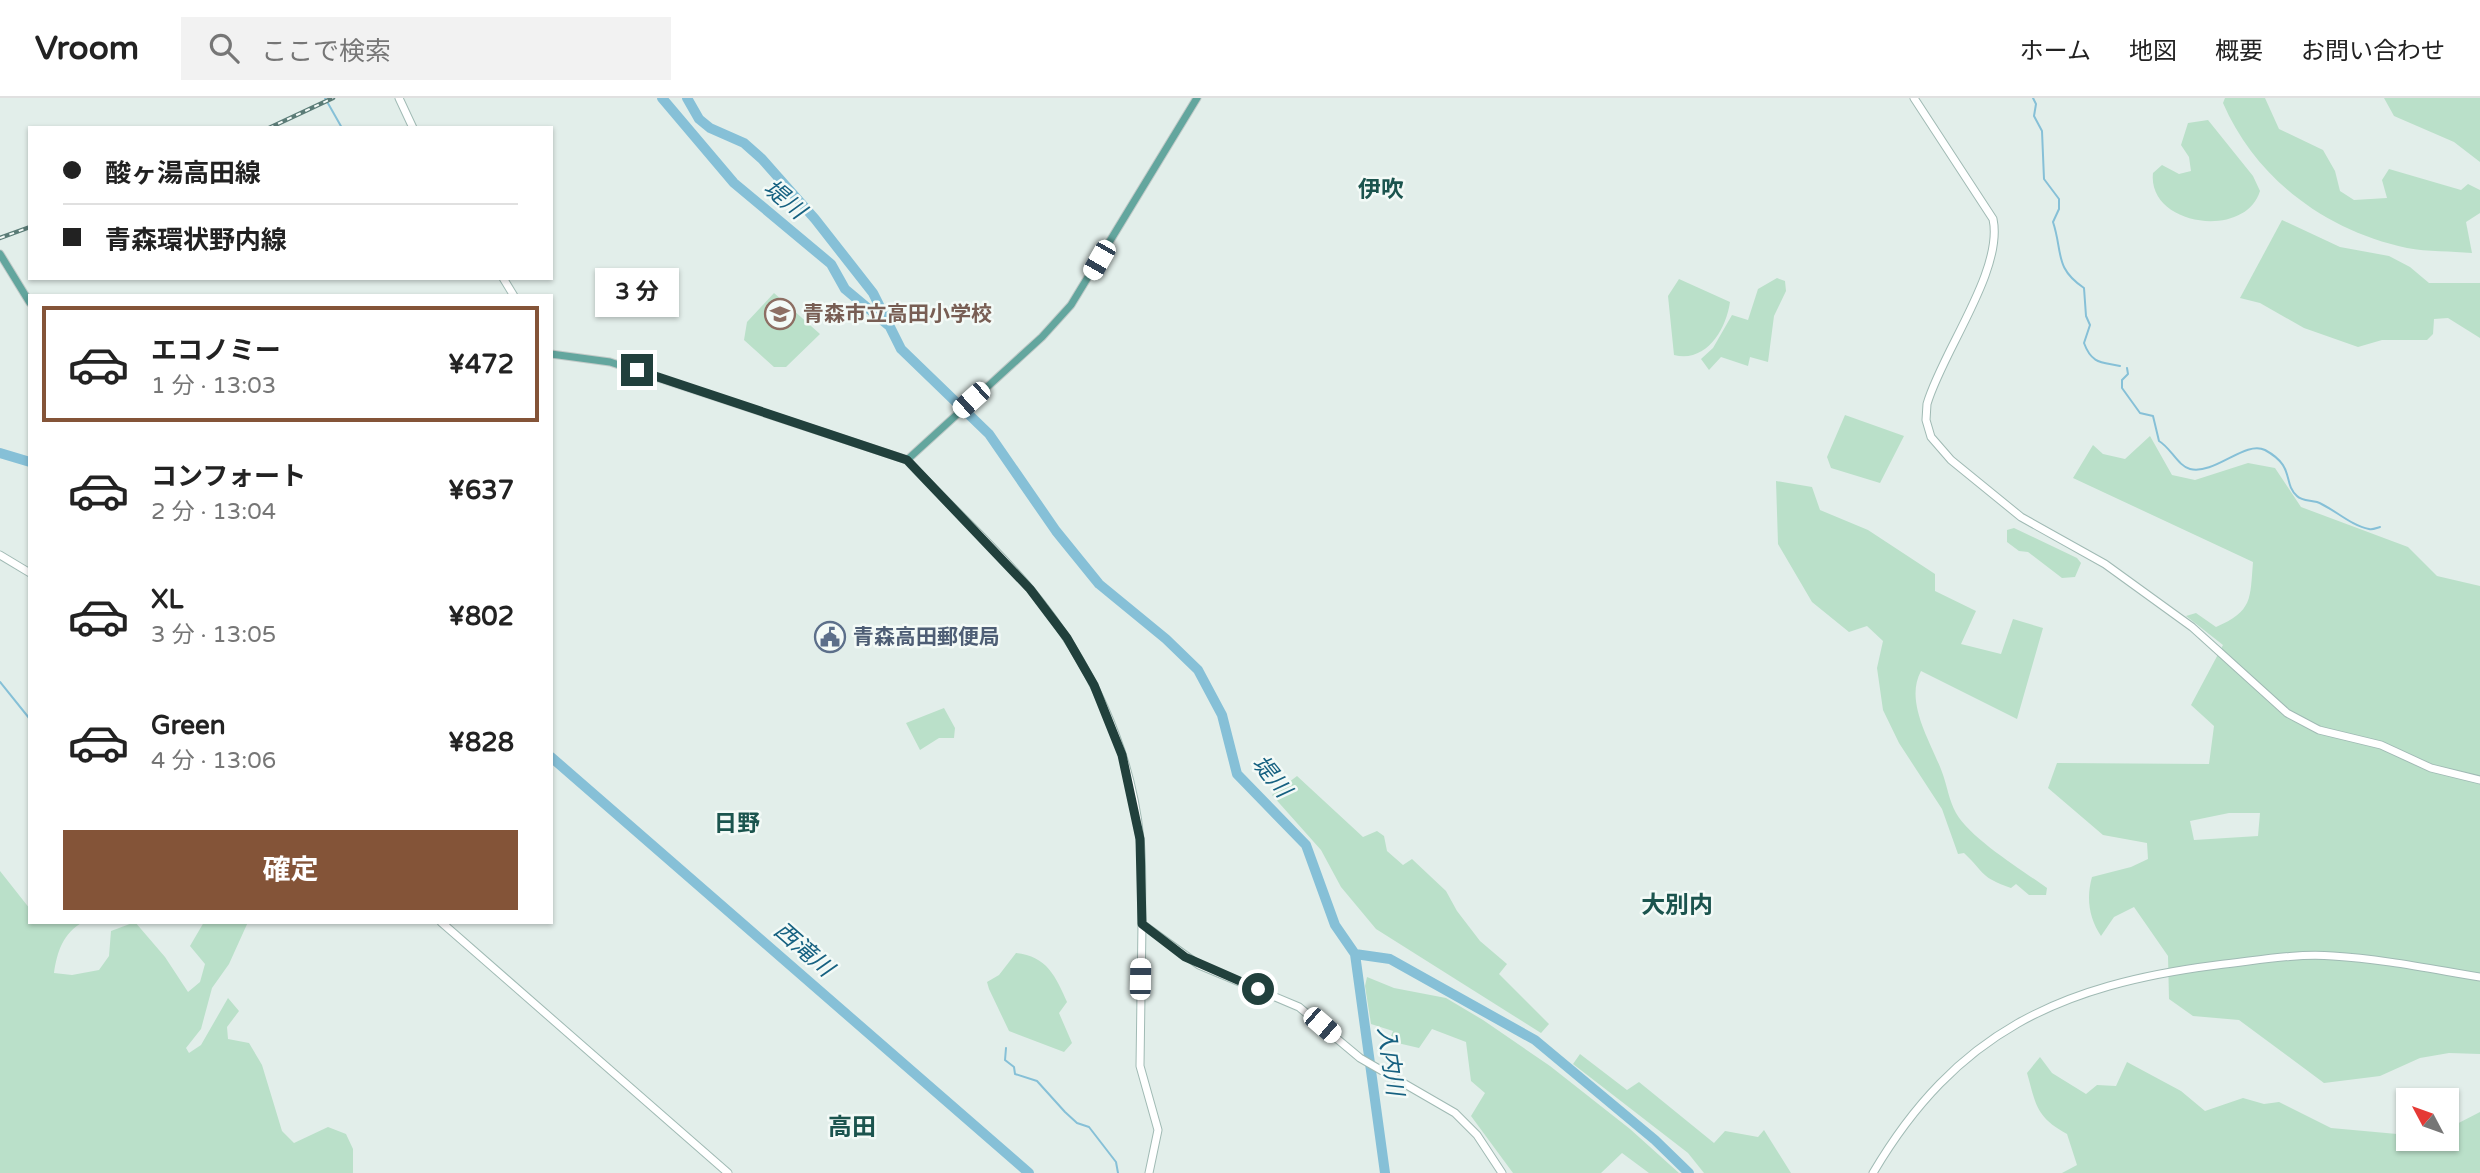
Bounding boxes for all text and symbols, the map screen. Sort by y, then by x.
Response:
search box [181,17,671,80]
text: Vroom [35,29,139,68]
icon: search [205,29,243,67]
text: ここで検索 [261,36,391,67]
text: ホーム [2020,37,2091,66]
text: 地図 [2129,37,2177,66]
text: 概要 [2215,37,2263,66]
text: お問い合わせ [2301,37,2445,66]
text: 酸ヶ湯高田線 [105,158,261,189]
water label: 堤川 [758,174,813,227]
district label: 伊吹 [1358,176,1404,204]
text: 青森環状野内線 [105,225,287,256]
car [1080,237,1119,283]
callout: 3 分 [595,268,679,317]
text: 3 分 [615,278,659,306]
school or university icon: 青森市立高田小学校 [763,297,797,331]
place label: 青森市立高田小学校 [803,302,992,327]
icon: car [67,333,130,396]
text: エコノミー [151,335,281,366]
text: ¥472 [448,349,514,380]
route end [621,354,653,386]
text: 1 分 · 13:03 [151,372,276,400]
car [949,378,994,422]
icon: car [67,459,130,522]
text: コンフォート [151,461,306,492]
text: ¥637 [448,475,514,506]
text: 2 分 · 13:04 [151,498,276,526]
text: XL [151,584,183,615]
icon: car [67,585,130,648]
text: ¥802 [448,601,514,632]
public building icon: 青森高田郵便局 [813,620,847,654]
text: 3 分 · 13:05 [151,621,276,649]
place label: 青森高田郵便局 [853,625,1000,650]
text: Green [151,710,226,741]
icon: car [67,711,130,774]
text: ¥828 [448,727,514,758]
text: 4 分 · 13:06 [151,747,276,775]
water label: 堤川 [1246,750,1298,806]
district label: 日野 [714,810,760,838]
button: 確定 [63,830,518,910]
district label: 大別内 [1641,891,1713,920]
water label: 西滝川 [768,917,841,985]
car [1130,958,1151,1000]
route start [1242,973,1274,1005]
car [1300,1003,1345,1047]
water label: 入内川 [1371,1025,1409,1100]
north arrow [2396,1088,2459,1152]
map controls [2396,1088,2459,1151]
district label: 高田 [828,1113,876,1142]

